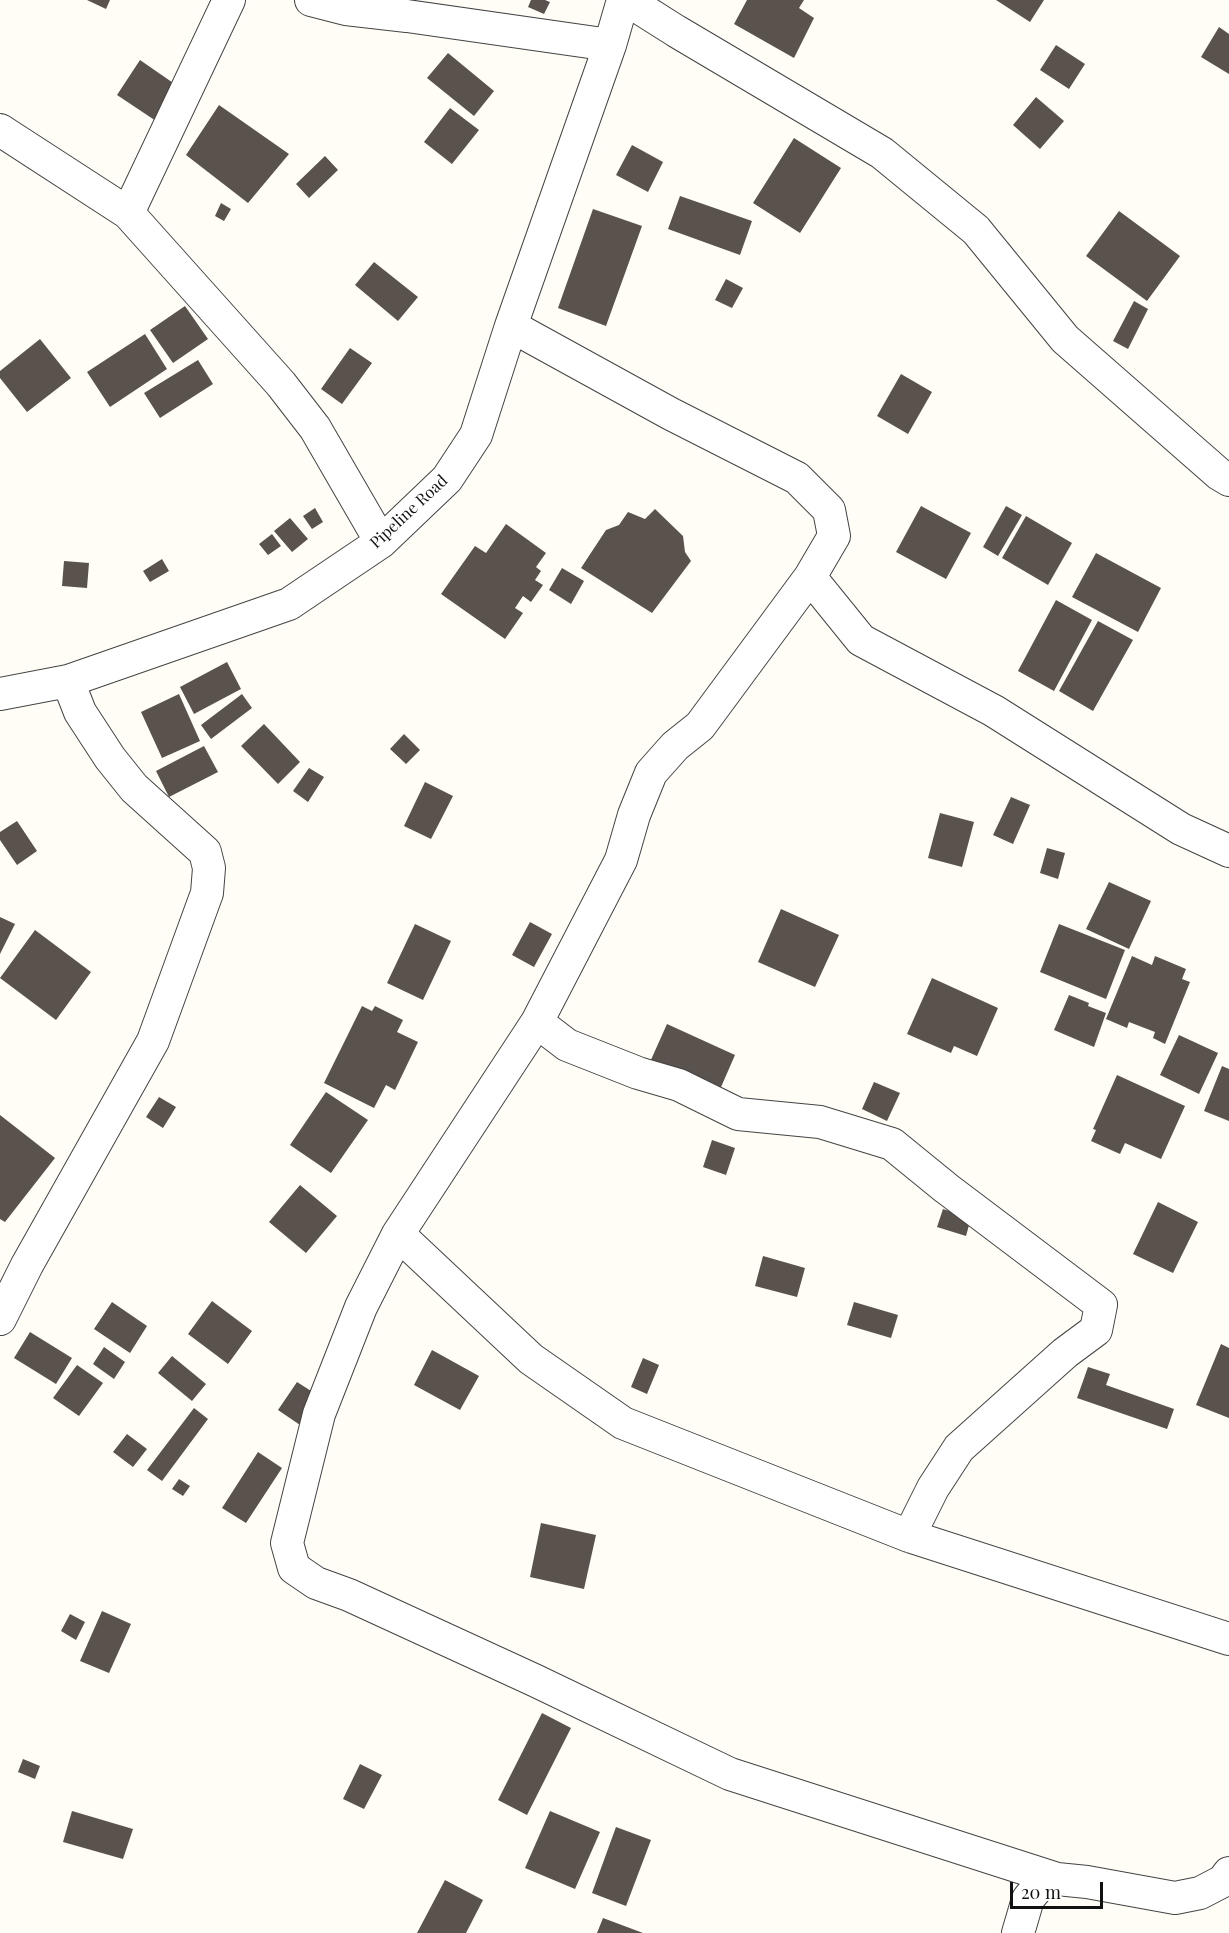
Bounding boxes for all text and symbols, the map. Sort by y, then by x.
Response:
street label: Pipeline Road [366,471,452,553]
scale bar [1013,1870,1106,1908]
text: 20 m [1021,1880,1061,1904]

